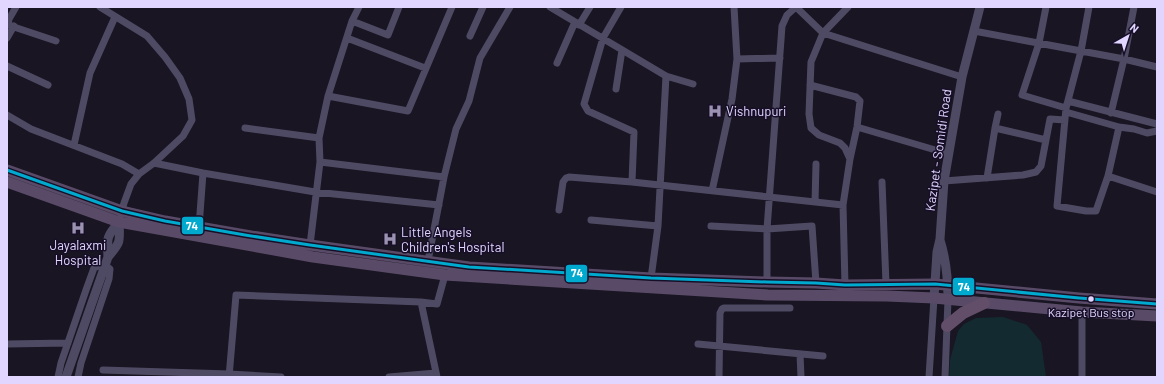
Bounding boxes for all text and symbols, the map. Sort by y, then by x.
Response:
north arrow [1108,16,1148,56]
text: N [1128,20,1142,35]
street label: Kazipet - Somidi Road [922,88,954,212]
hospital icon: Vishnupuri [707,103,723,119]
place label: Vishnupuri [726,103,786,119]
line badge: 74 [181,216,204,235]
text: 74 [186,219,198,232]
hospital icon: Jayalaxmi Hospital [70,220,86,236]
place label: Little Angels Children's Hospital [401,224,504,255]
hospital icon: Little Angels Children's Hospital [382,231,398,247]
place label: Jayalaxmi Hospital [50,237,106,268]
line badge: 74 [565,264,588,283]
text: 74 [571,266,583,279]
line badge: 74 [952,277,975,296]
text: 74 [958,280,970,293]
marker: Kazipet Bus stop [1086,294,1096,304]
place label: Kazipet Bus stop [1048,305,1134,319]

